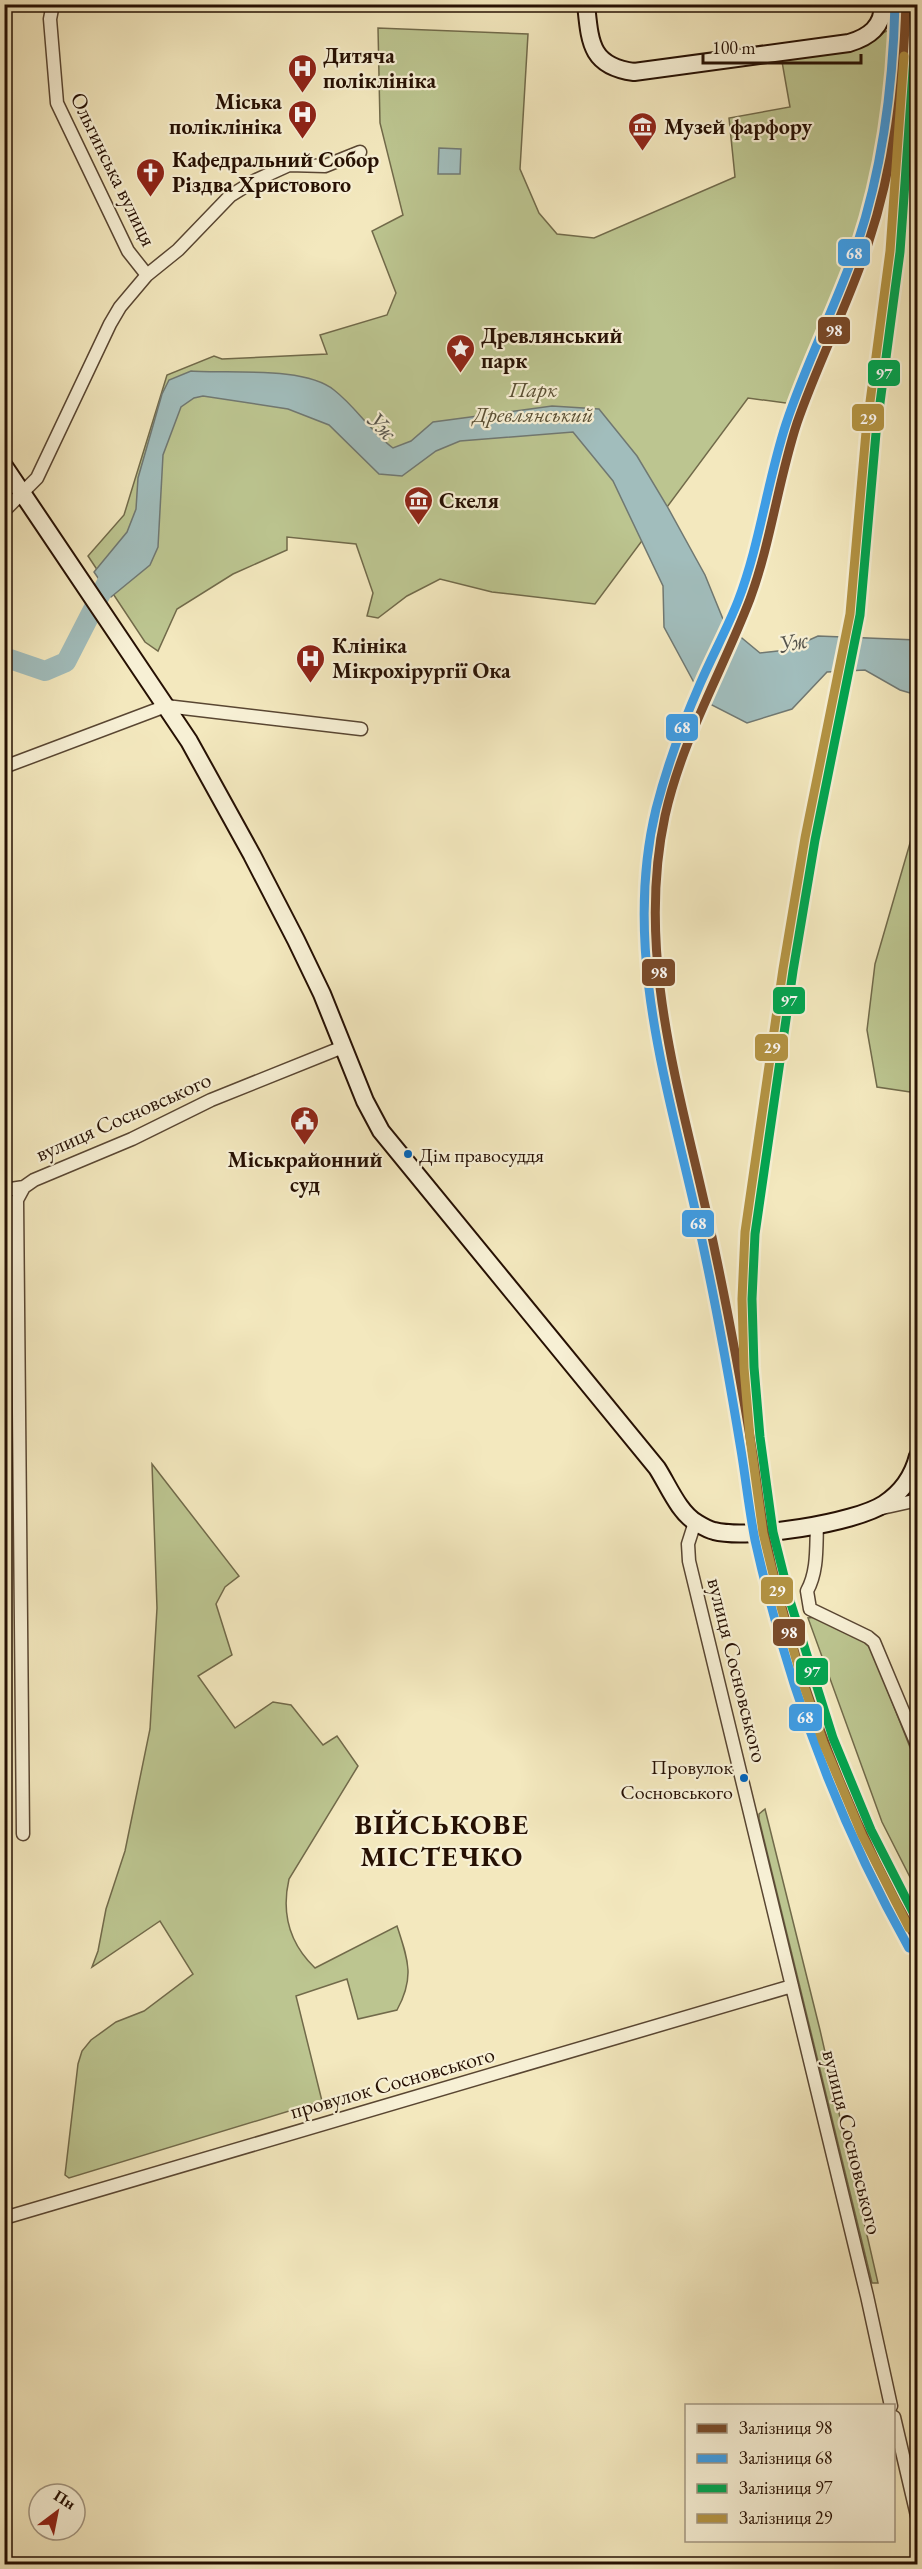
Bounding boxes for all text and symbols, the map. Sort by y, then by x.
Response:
scale bar [703,27,860,65]
text: 100 m [712,36,756,59]
place label: Дитяча поліклініка [323,41,436,95]
hospital icon: Дитяча поліклініка [286,52,318,94]
street label: Ольгинська вулиця [64,87,164,251]
place label: Міська поліклініка [169,87,282,141]
hospital icon: Міська поліклініка [287,98,319,140]
museum icon: Музей фарфору [627,110,659,152]
place label: Музей фарфору [664,112,812,141]
place label: Кафедральний Собор Різдва Христового [172,145,379,199]
church icon: Кафедральний Собор Різдва Христового [135,156,167,198]
line badge: 68 [837,238,871,267]
text: 68 [846,243,862,264]
line badge: 98 [817,316,851,345]
text: 98 [826,320,842,341]
place label: Древлянський парк [481,321,622,375]
place icon: Древлянський парк [444,332,476,374]
line badge: 97 [867,359,901,387]
text: 97 [876,363,893,384]
park label: Парк Древлянський [471,375,593,429]
line badge: 29 [851,403,885,432]
water label: Уж [361,404,404,447]
text: 29 [860,408,877,429]
museum icon: Скеля [402,484,434,526]
place label: Скеля [439,486,499,515]
water label: Уж [775,623,811,660]
place label: Клініка Мікрохірургії Ока [332,631,511,685]
hospital icon: Клініка Мікрохірургії Ока [295,642,327,684]
line badge: 68 [665,713,699,742]
text: 68 [674,717,690,738]
line badge: 98 [641,958,676,987]
text: 98 [651,962,667,983]
line badge: 97 [772,986,806,1015]
text: 97 [781,990,798,1011]
line badge: 29 [754,1033,789,1062]
text: 29 [764,1037,781,1058]
street label: вулиця Сосновського [31,1065,216,1168]
public building icon: Міськрайонний суд [289,1104,321,1146]
place label: Дім правосуддя [419,1142,544,1168]
place label: Міськрайонний суд [228,1145,382,1199]
marker: Дім правосуддя [402,1148,414,1160]
line badge: 68 [681,1209,715,1238]
text: 68 [690,1213,706,1234]
street label: вулиця Сосновського [701,1575,775,1766]
line badge: 29 [760,1576,794,1605]
text: 29 [769,1580,786,1601]
line badge: 98 [772,1618,806,1647]
text: 98 [781,1622,797,1643]
line badge: 97 [795,1657,829,1686]
text: 97 [804,1661,821,1682]
line badge: 68 [788,1703,823,1732]
text: 68 [797,1707,813,1728]
place label: Провулок Сосновського [621,1754,733,1805]
marker: Провулок Сосновського [738,1772,750,1784]
district label: ВІЙСЬКОВЕ МІСТЕЧКО [355,1806,529,1874]
street label: провулок Сосновського [286,2039,498,2126]
street label: вулиця Сосновського [816,2047,890,2238]
legend [685,2404,895,2542]
text: Залізниця 98 [739,2416,832,2439]
text: Залізниця 68 [739,2446,832,2469]
text: Залізниця 97 [739,2476,833,2499]
north arrow [27,2482,87,2542]
text: Пн [50,2485,80,2514]
text: Залізниця 29 [739,2506,833,2529]

